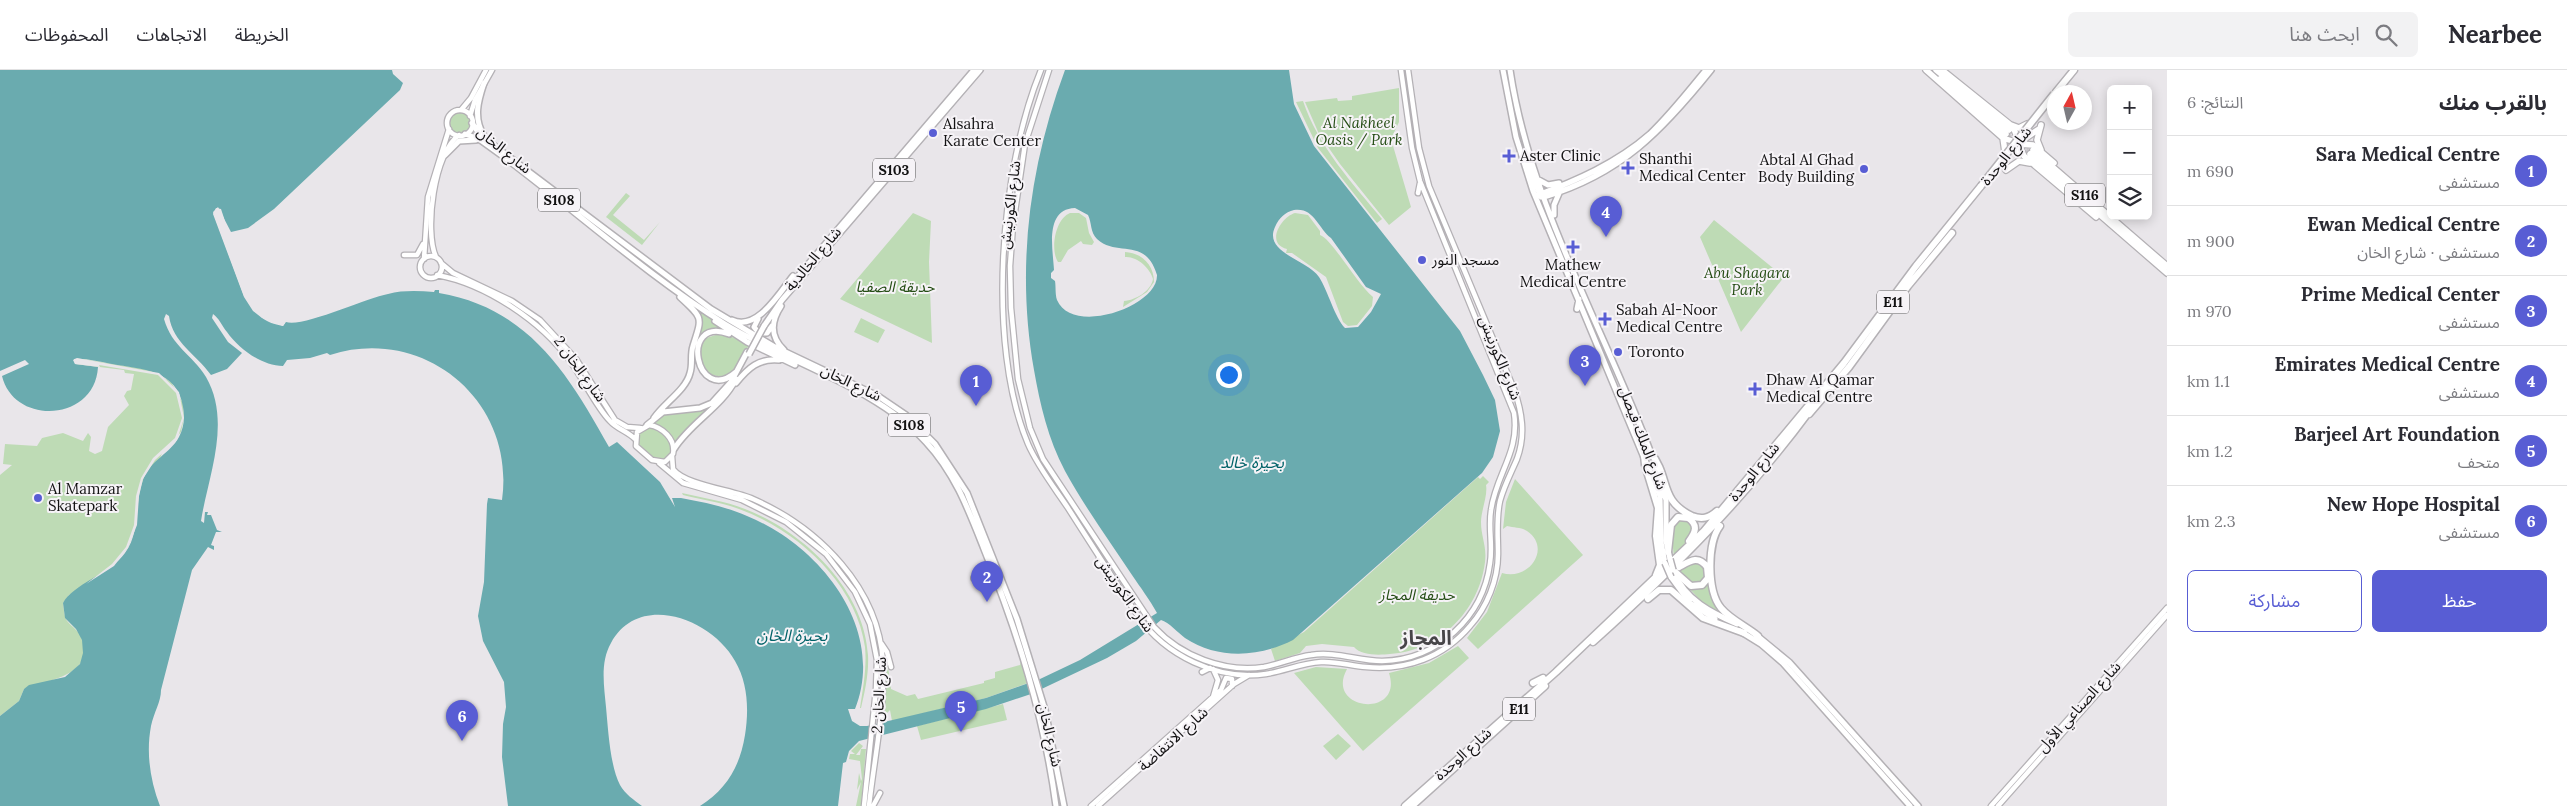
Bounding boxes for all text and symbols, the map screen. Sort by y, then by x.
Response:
search box [2068,12,2418,57]
text: Nearbee [2448,19,2542,50]
icon: search [2372,21,2400,49]
text: ابحث هنا [2289,22,2360,46]
text: المحفوظات [25,23,109,46]
text: الاتجاهات [137,23,207,46]
text: الخريطة [235,23,289,46]
north arrow [2047,85,2092,130]
map controls [2107,85,2152,220]
button: + [2107,85,2152,130]
text: بالقرب منك [2439,89,2547,116]
text: النتائج: 6 [2187,92,2243,112]
park label: Al Nakheel Oasis / Park [1316,113,1403,150]
place label: Alsahra Karate Center [942,114,1041,150]
street label: شارع الخان [471,122,536,180]
street label: شارع الوحدة [1976,122,2038,191]
marker: Alsahra Karate Center [927,127,939,139]
button: − [2107,130,2152,175]
text: Sara Medical Centre [2316,142,2500,166]
place label: Aster Clinic [1519,146,1601,165]
marker: Aster Clinic [1502,149,1516,163]
place label: Shanthi Medical Center [1639,149,1746,185]
place label: Abtal Al Ghad Body Building [1758,150,1855,186]
road number: S103 [873,158,915,182]
street label: شارع الكورنيش [995,159,1027,251]
marker: Shanthi Medical Center [1621,161,1635,175]
text: 690 m [2187,161,2234,181]
text: 1 [2528,161,2534,181]
marker: Abtal Al Ghad Body Building [1858,163,1870,175]
text: مستشفى [2439,172,2500,192]
button: layers [2107,175,2152,220]
road number: S116 [2065,184,2105,206]
road number: S108 [538,188,580,212]
pin: 4 [1590,196,1622,237]
text: Ewan Medical Centre [2307,212,2500,236]
street label: شارع الخالدية [780,222,847,297]
text: 900 m [2187,231,2235,251]
text: 2 [2527,231,2535,251]
marker: Mathew Medical Centre [1566,240,1580,254]
text: مستشفى · شارع الخان [2357,242,2500,262]
place label: مسجد النور [1431,250,1499,269]
marker: مسجد النور [1416,254,1428,266]
place label: Mathew Medical Centre [1520,255,1626,291]
park label: Abu Shagara Park [1703,263,1791,299]
park label: حديقة الصفيا [855,277,935,296]
text: Prime Medical Center [2301,282,2500,306]
road number: E11 [1877,290,1909,313]
place label: Sabah Al-Noor Medical Centre [1616,300,1723,336]
text: 970 m [2187,301,2232,321]
text: 3 [2527,301,2535,321]
marker: Sabah Al-Noor Medical Centre [1598,312,1612,326]
text: مستشفى [2439,312,2500,332]
street label: شارع الكورنيش [1472,313,1526,404]
street label: شارع الخان 2 [548,332,611,407]
place label: Toronto [1628,342,1685,361]
pin: 3 [1569,345,1601,386]
marker: Toronto [1612,346,1624,358]
text: Emirates Medical Centre [2275,352,2500,376]
street label: شارع الخان [817,360,885,408]
your location [1216,362,1242,388]
pin: 1 [960,365,992,406]
place label: Dhaw Al Qamar Medical Centre [1766,370,1875,406]
text: 1.1 km [2187,371,2230,391]
text: 4 [2527,371,2535,391]
marker: Dhaw Al Qamar Medical Centre [1748,382,1762,396]
text: مستشفى [2439,382,2500,402]
street label: شارع الملك فيصل [1612,383,1672,493]
road number: S108 [888,414,930,436]
text: Barjeel Art Foundation [2294,422,2500,446]
street label: شارع الوحدة [1724,438,1786,507]
text: 1.2 km [2187,441,2232,461]
text: 5 [2527,441,2535,461]
water label: بحيرة خالد [1220,452,1284,472]
text: متحف [2458,452,2500,472]
place label: Al Mamzar Skatepark [47,479,123,515]
marker: Al Mamzar Skatepark [32,492,44,504]
text: New Hope Hospital [2327,492,2500,516]
text: 2.3 km [2187,511,2236,531]
text: 6 [2526,511,2536,531]
text: مستشفى [2439,522,2500,542]
street label: شارع الكورنيش [1090,552,1159,638]
pin: 2 [971,561,1003,602]
button: مشاركة [2187,570,2362,632]
button: حفظ [2372,570,2547,632]
park label: حديقة المجاز [1378,585,1455,604]
water label: بحيرة الخان [757,625,828,645]
district label: المجاز [1399,625,1452,650]
street label: شارع الخان 2 [867,656,893,734]
street label: شارع الصناعي الأول [2033,657,2127,758]
pin: 5 [945,691,977,732]
road number: E11 [1503,698,1535,720]
pin: 6 [446,700,478,741]
street label: شارع الخان [1031,701,1067,770]
street label: شارع الانتفاضة [1134,702,1214,777]
street label: شارع الوحدة [1430,723,1497,787]

